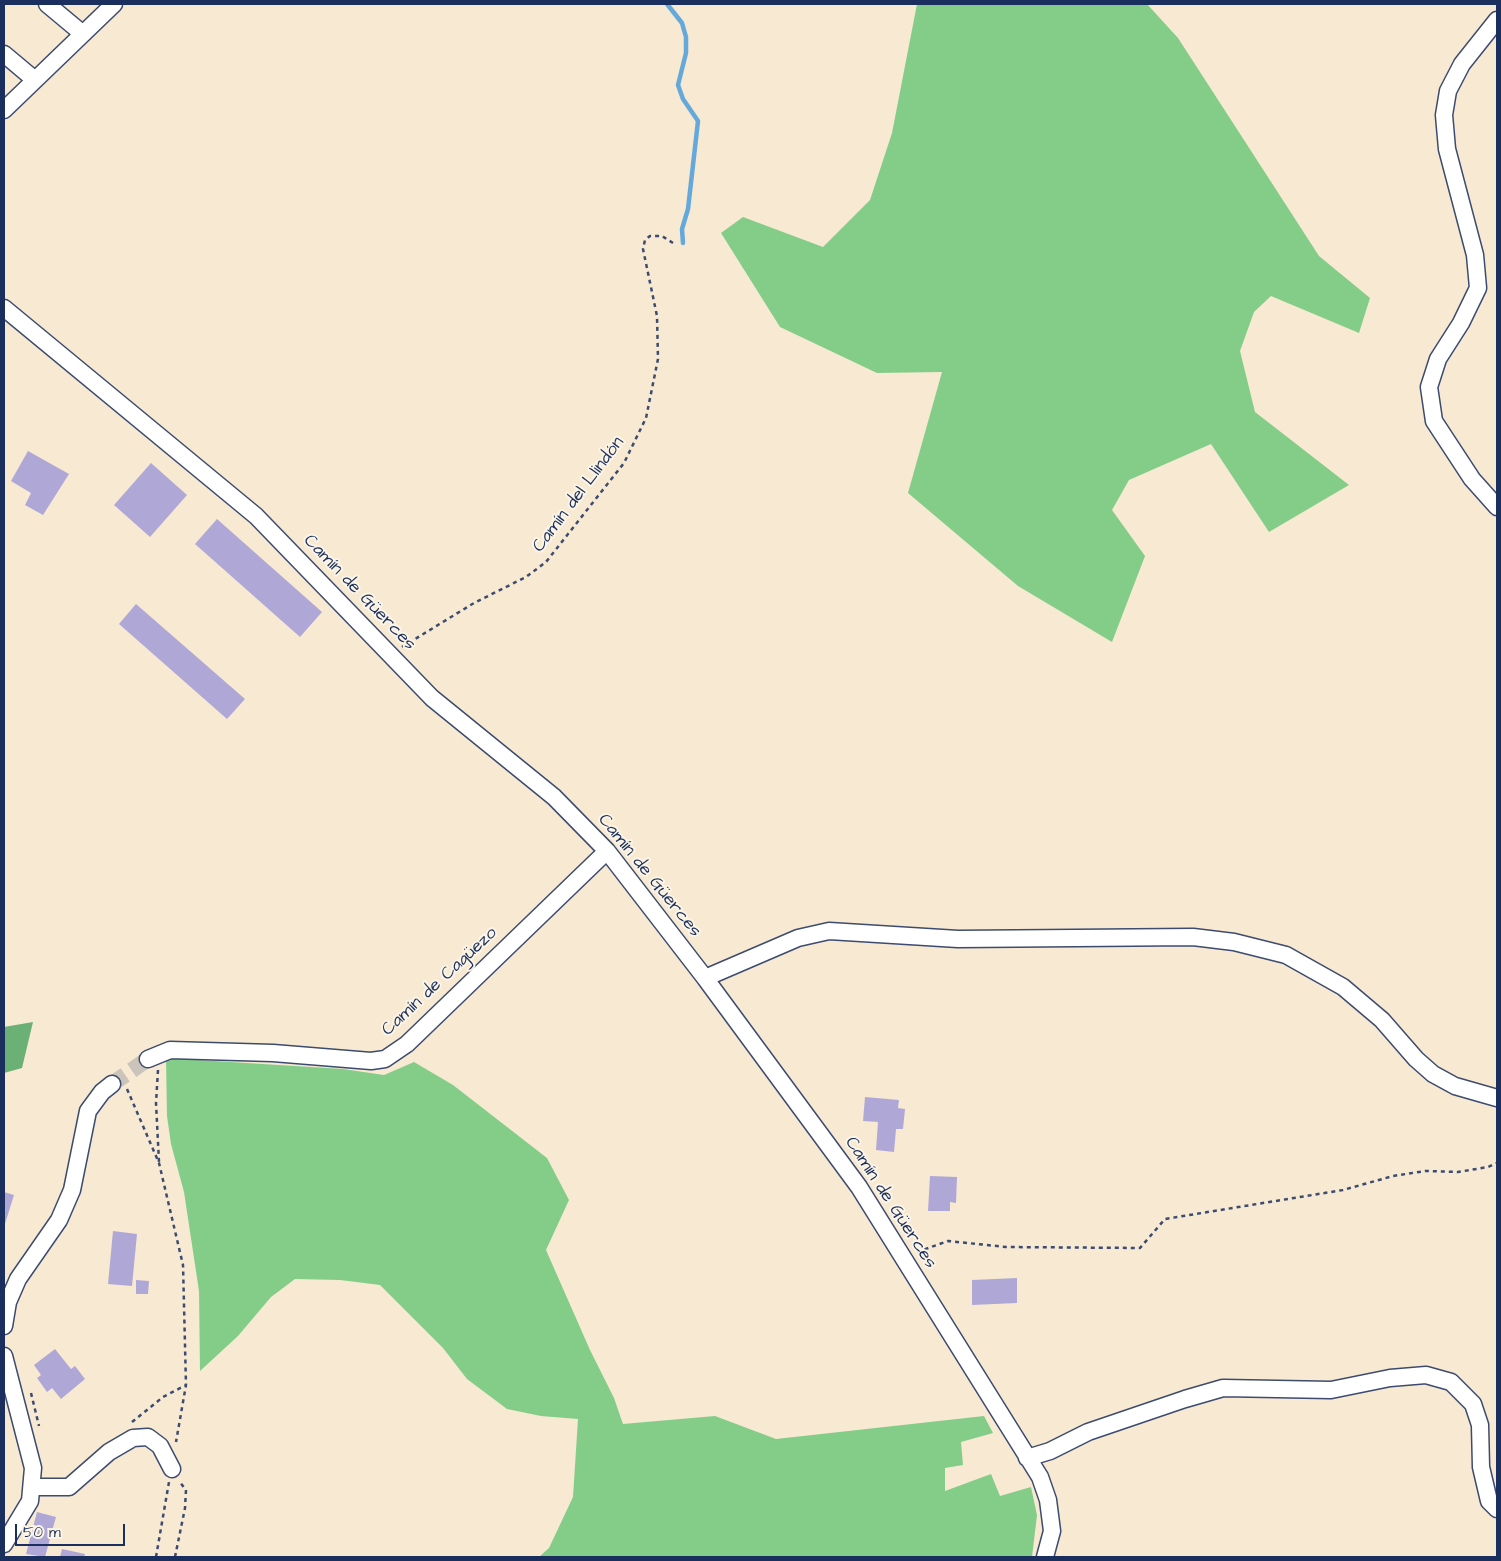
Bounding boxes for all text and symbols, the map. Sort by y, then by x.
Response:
street label: Camín del Llindón [528,433,630,557]
street label: Camín de Güerces [298,531,420,655]
street label: Camín de Güerces [593,810,705,942]
street label: Camín de Cagüezo [378,923,502,1041]
street label: Camín de Güerces [839,1133,941,1273]
scale bar [18,1514,128,1546]
text: 50 m [23,1522,61,1543]

